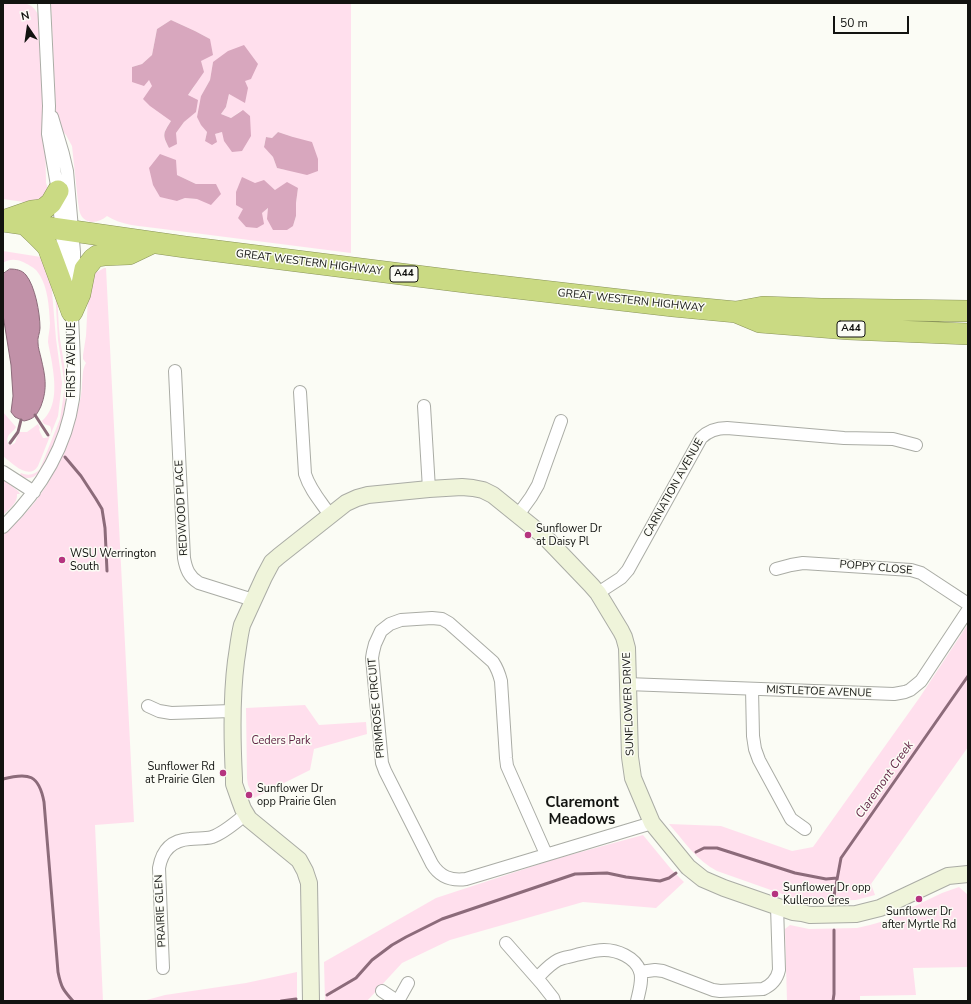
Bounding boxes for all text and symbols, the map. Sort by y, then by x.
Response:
north arrow [8,8,48,48]
text: N [19,8,31,24]
scale bar [835,8,911,34]
text: 50 m [840,15,868,31]
street label: GREAT WESTERN HIGHWAY [235,247,383,279]
road number: A44 [390,266,418,282]
street label: GREAT WESTERN HIGHWAY [557,287,705,315]
road number: A44 [837,321,865,337]
street label: FIRST AVENUE [65,322,79,398]
street label: CARNATION AVENUE [641,436,707,540]
street label: REDWOOD PLACE [173,460,191,556]
place label: Sunflower Dr at Daisy Pl [536,522,602,548]
marker: Sunflower Dr at Daisy Pl [523,530,533,540]
place label: WSU Werrington South [70,547,156,573]
marker: WSU Werrington South [57,555,67,565]
street label: POPPY CLOSE [839,558,913,578]
street label: SUNFLOWER DRIVE [621,652,637,756]
street label: PRIMROSE CIRCUIT [366,657,388,759]
street label: MISTLETOE AVENUE [766,684,872,700]
park label: Ceders Park [251,734,311,748]
water label: Claremont Creek [853,739,917,821]
place label: Sunflower Rd at Prairie Glen [145,760,215,786]
marker: Sunflower Rd at Prairie Glen [218,768,228,778]
place label: Sunflower Dr opp Prairie Glen [257,782,336,808]
marker: Sunflower Dr opp Prairie Glen [244,790,254,800]
district label: Claremont Meadows [545,794,619,829]
street label: PRAIRIE GLEN [152,874,170,948]
place label: Sunflower Dr opp Kulleroo Cres [783,881,871,907]
marker: Sunflower Dr opp Kulleroo Cres [770,889,780,899]
marker: Sunflower Dr after Myrtle Rd [914,894,924,904]
place label: Sunflower Dr after Myrtle Rd [882,905,956,931]

